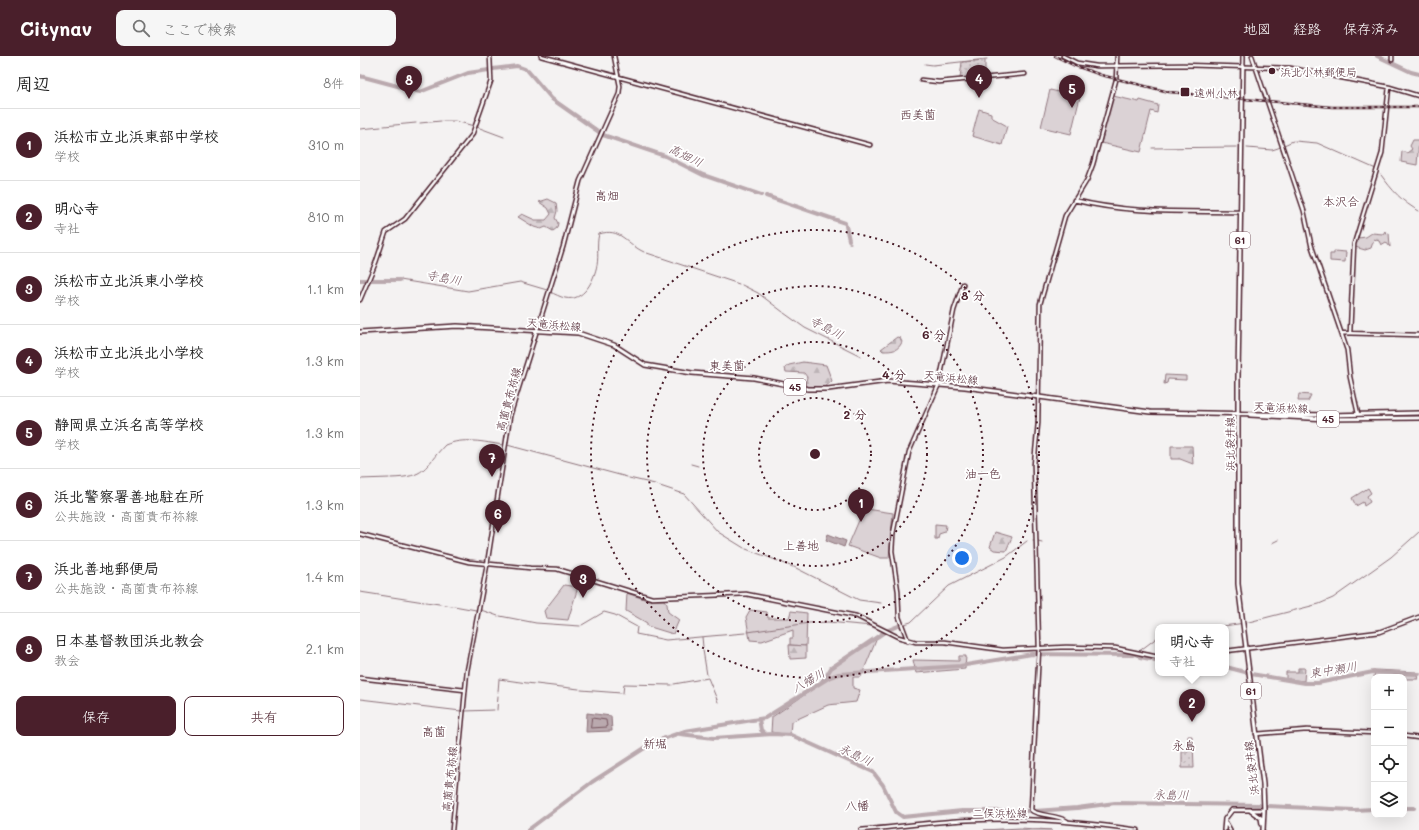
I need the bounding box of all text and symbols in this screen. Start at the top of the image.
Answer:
search box [116,10,396,46]
text: Citynav [20,16,92,41]
icon: search [130,17,152,39]
text: ここで検索 [162,19,237,39]
text: 地図 [1243,19,1271,38]
text: 経路 [1293,19,1321,38]
text: 保存済み [1343,19,1399,38]
place label: 浜北小林郵便局 [1280,64,1357,79]
pin: 4 [966,65,992,98]
pin: 8 [396,66,422,99]
marker: 浜北小林郵便局 [1267,66,1277,76]
text: 周辺 [16,72,50,94]
text: 8件 [323,74,344,91]
pin: 5 [1059,75,1085,108]
place label: 遠州小林 [1194,85,1238,100]
marker: 遠州小林 [1179,86,1191,98]
district label: 西美薗 [900,106,936,122]
text: 浜松市立北浜東部中学校 [54,126,219,146]
text: 1 [26,136,32,153]
text: 310 m [308,136,344,153]
water label: 高畑川 [666,140,706,170]
text: 学校 [54,147,80,164]
district label: 高畑 [595,187,619,203]
district label: 本沢合 [1323,193,1359,209]
text: 明心寺 [54,198,99,218]
text: 2 [25,208,33,225]
text: 810 m [308,208,344,225]
text: 寺社 [54,219,80,236]
road number: 61 [1230,232,1250,248]
water label: 寺島川 [425,266,463,288]
text: 浜松市立北浜東小学校 [54,270,204,290]
text: 3 [25,280,33,297]
text: 1.1 km [307,280,344,297]
text: 8 分 [961,287,985,303]
text: 学校 [54,291,80,308]
water label: 寺島川 [807,312,847,342]
street label: 天竜浜松線 [526,314,582,334]
text: 6 分 [922,326,946,342]
text: 浜松市立北浜北小学校 [54,342,204,362]
text: 4 [25,352,33,369]
text: 1.3 km [305,352,344,369]
district label: 東美薗 [709,357,745,373]
text: 学校 [54,363,80,380]
street label: 高薗貴布祢線 [492,365,524,433]
text: 4 分 [882,366,906,382]
street label: 天竜浜松線 [923,367,979,387]
road number: 45 [784,379,806,395]
street label: 天竜浜松線 [1253,398,1309,416]
text: 2 分 [843,406,867,422]
road number: 45 [1317,411,1339,427]
text: 静岡県立浜名高等学校 [54,414,204,434]
street label: 浜北袋井線 [1222,417,1237,472]
text: 5 [25,424,33,441]
text: 1.3 km [305,424,344,441]
text: 学校 [54,435,80,452]
pin: 7 [479,444,505,477]
centre of rings [808,447,822,461]
district label: 油一色 [965,465,1001,481]
text: 浜北警察署善地駐在所 [54,486,204,506]
pin: 1 [848,489,874,522]
text: 6 [25,496,33,513]
text: 1.3 km [305,496,344,513]
pin: 6 [485,500,511,533]
text: 公共施設 · 高薗貴布祢線 [54,507,198,524]
district label: 上善地 [783,537,819,553]
your location [952,548,972,568]
text: 浜北善地郵便局 [54,558,159,578]
pin: 3 [570,565,596,598]
text: 7 [25,568,33,585]
text: 1.4 km [305,568,344,585]
text: 公共施設 · 高薗貴布祢線 [54,579,198,596]
popup [1155,624,1229,676]
text: 日本基督教団浜北教会 [54,630,204,650]
text: 明心寺 [1169,631,1215,651]
text: 8 [25,640,33,657]
text: 2.1 km [306,640,344,657]
text: 教会 [54,651,80,668]
text: 寺社 [1169,652,1196,669]
water label: 東中瀬川 [1308,657,1358,681]
water label: 八幡川 [788,664,828,696]
map controls [1371,674,1407,818]
button: + [1371,674,1407,710]
road number: 61 [1241,683,1261,699]
pin: 2 [1179,689,1205,722]
button: 保存 [16,696,176,736]
button: 共有 [184,696,344,736]
button: − [1371,710,1407,746]
district label: 高薗 [422,723,446,739]
district label: 新堀 [643,735,667,751]
district label: 永島 [1172,737,1196,753]
water label: 永島川 [836,739,876,769]
street label: 浜北袋井線 [1240,740,1262,796]
street label: 高薗貴布祢線 [438,745,460,813]
button: locate [1371,746,1407,782]
button: layers [1371,782,1407,818]
water label: 永島川 [1153,786,1189,802]
district label: 八幡 [845,797,869,813]
street label: 二俣浜松線 [973,805,1028,820]

